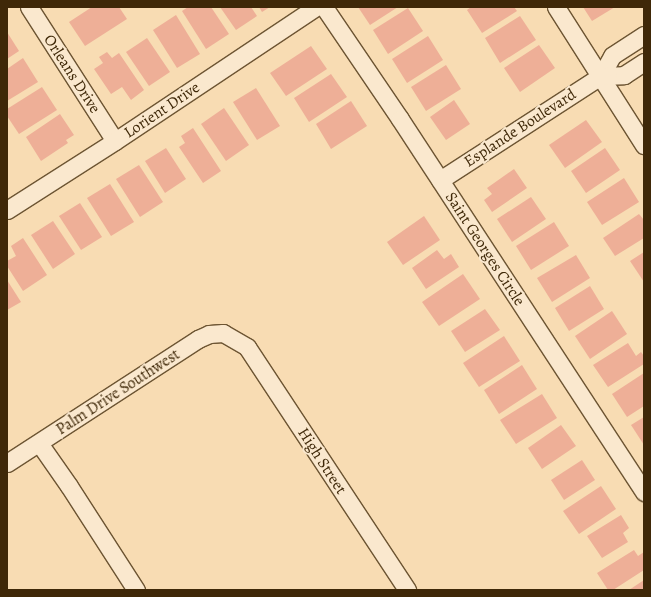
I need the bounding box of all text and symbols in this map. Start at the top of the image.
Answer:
street label: Orleans Drive [39,31,105,117]
street label: Lorient Drive [121,78,203,142]
street label: Esplande Boulevard [461,85,579,171]
street label: Saint Georges Circle [441,189,529,309]
street label: Palm Drive Southwest [53,345,183,439]
street label: High Street [293,424,351,498]

